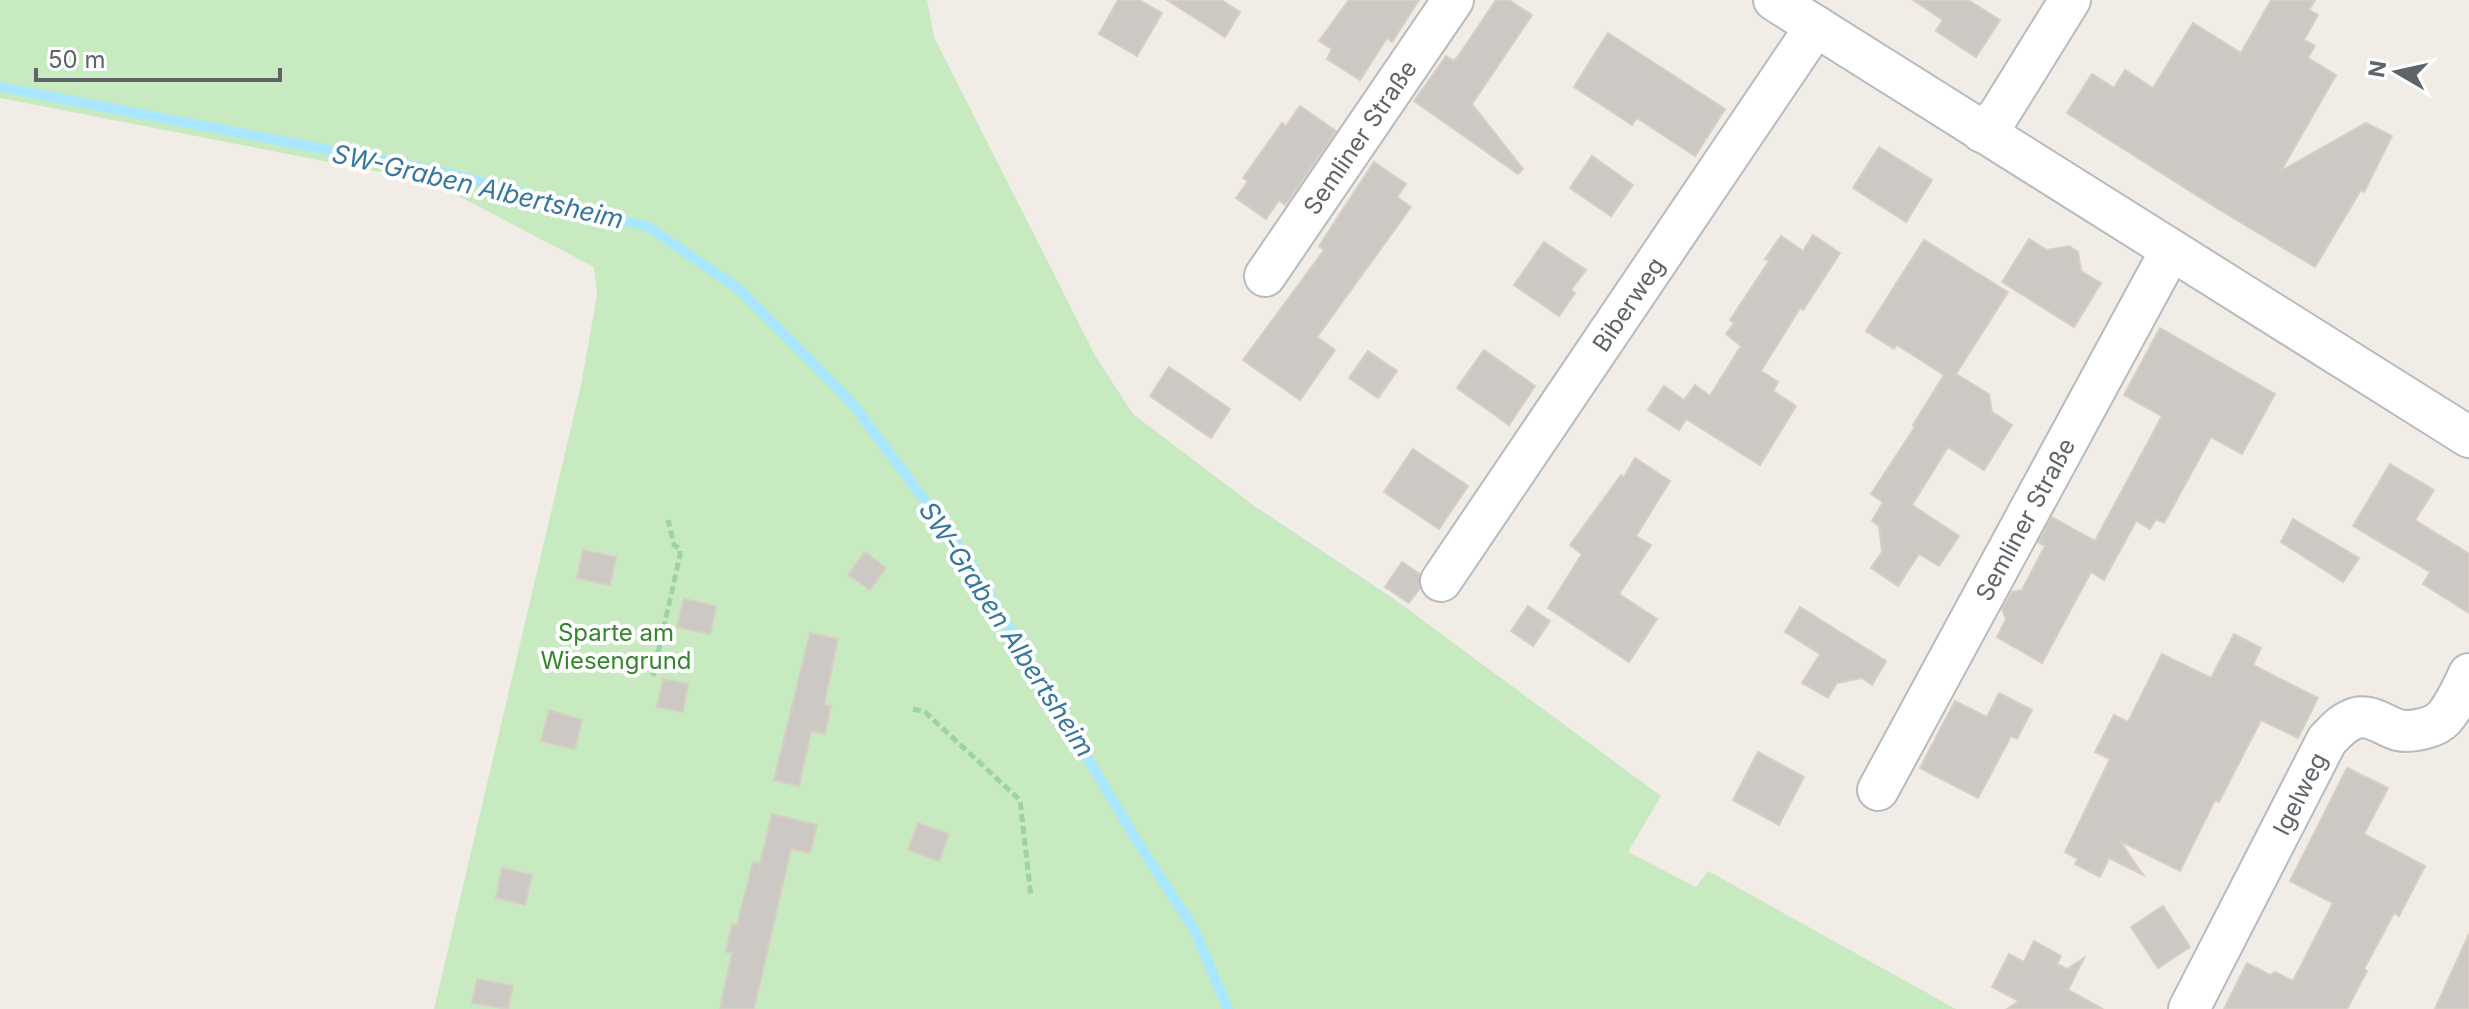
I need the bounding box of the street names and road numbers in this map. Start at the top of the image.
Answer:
street label: Semliner Straße [1297,54,1422,220]
street label: Biberweg [1586,252,1670,357]
street label: Semliner Straße [1969,433,2081,606]
street label: Igelweg [2266,748,2333,840]

